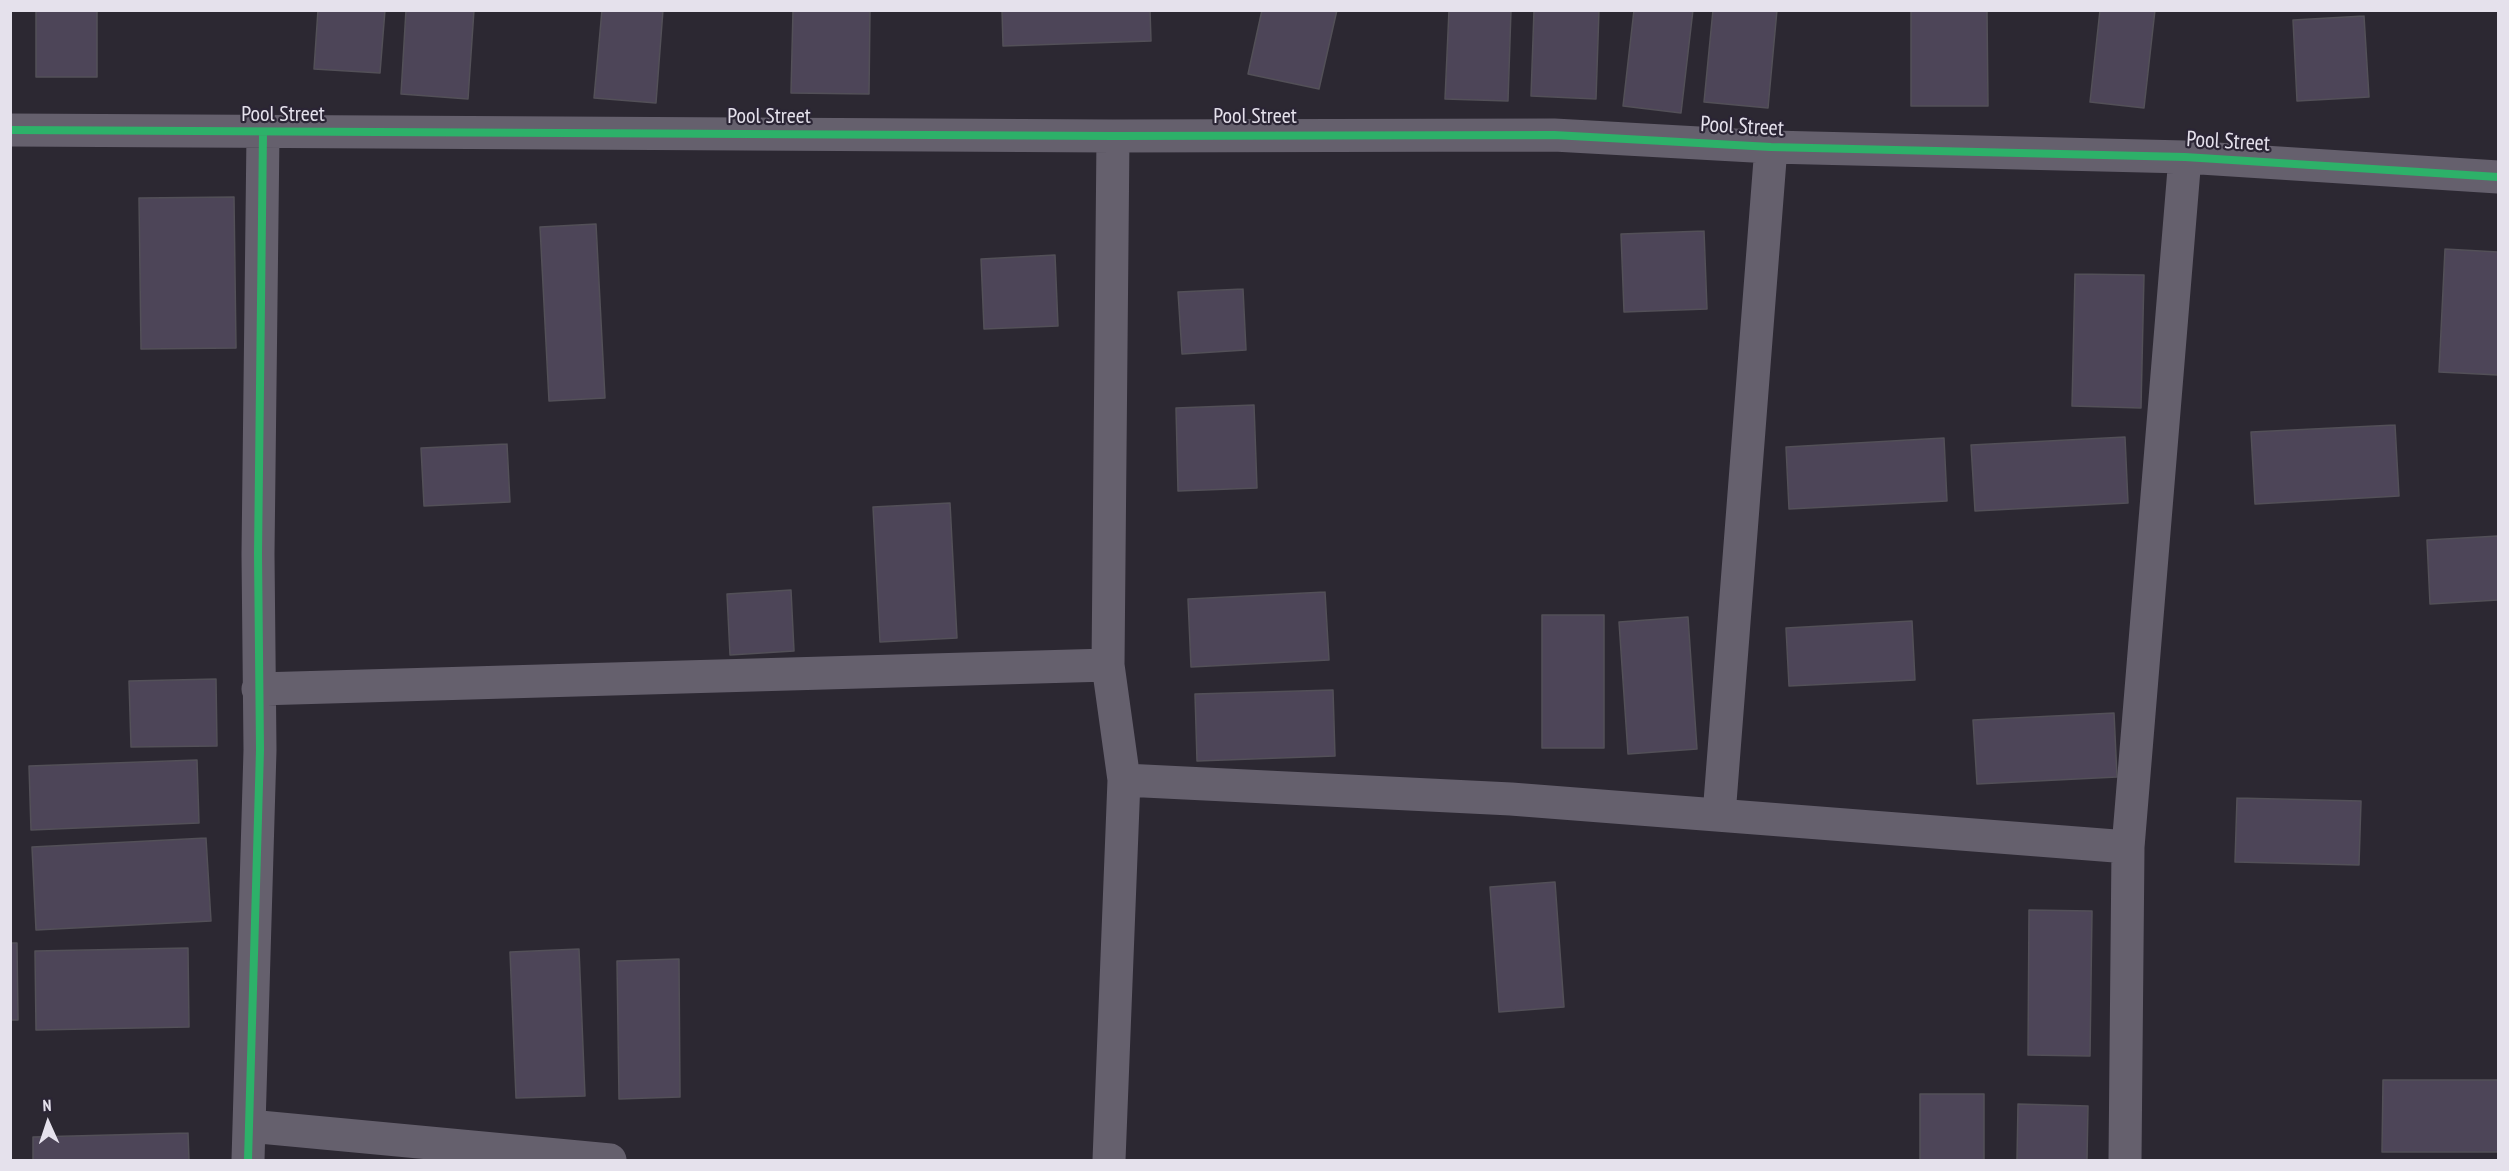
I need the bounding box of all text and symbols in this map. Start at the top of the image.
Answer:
street label: Pool Street [241,102,325,128]
street label: Pool Street [727,104,811,130]
street label: Pool Street [1213,104,1297,130]
street label: Pool Street [1700,112,1784,142]
street label: Pool Street [2186,127,2270,157]
north arrow [18,1093,78,1153]
text: N [42,1095,52,1115]

